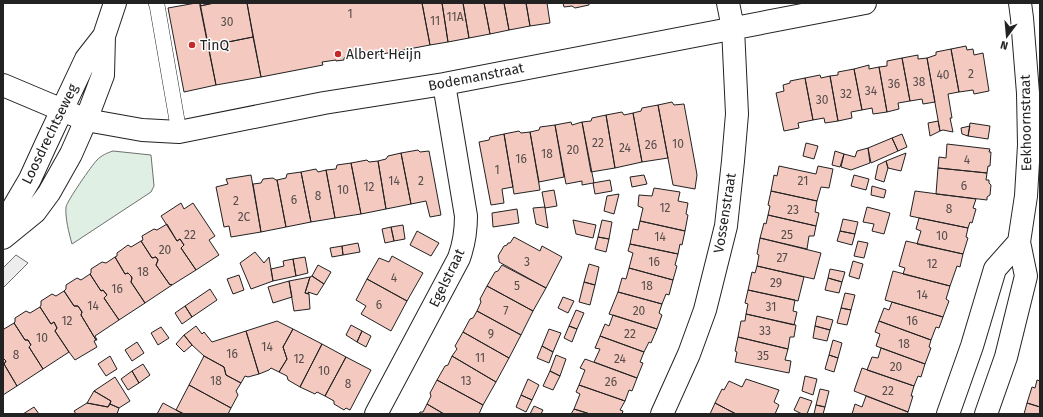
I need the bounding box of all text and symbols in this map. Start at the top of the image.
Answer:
house number: 1 [347,7,353,21]
house number: 11A [446,10,464,24]
house number: 11 [430,14,440,28]
house number: 30 [221,15,234,29]
north arrow [987,16,1027,56]
place label: TinQ [200,37,229,54]
text: N [999,38,1010,52]
marker: TinQ [187,40,197,50]
place label: Albert Heijn [346,46,421,63]
marker: Albert Heijn [333,49,343,59]
street label: Bodemanstraat [427,59,526,95]
house number: 2 [968,67,974,81]
house number: 40 [936,68,950,82]
street label: Eekhoornstraat [1017,73,1035,172]
house number: 38 [913,75,926,89]
house number: 36 [888,77,900,91]
street label: Loosdrechtseweg [18,80,82,187]
house number: 34 [865,84,878,98]
house number: 32 [840,87,852,101]
house number: 30 [816,93,829,107]
house number: 22 [592,136,604,150]
house number: 10 [672,137,684,151]
house number: 26 [645,138,657,152]
house number: 24 [619,141,632,155]
house number: 20 [567,143,580,157]
house number: 18 [541,147,553,161]
house number: 16 [515,152,527,166]
house number: 4 [964,153,971,167]
house number: 1 [494,163,500,177]
street label: Vossenstraat [710,171,740,254]
house number: 14 [388,174,400,188]
house number: 2 [418,174,424,188]
house number: 21 [798,174,808,188]
house number: 6 [961,179,967,193]
house number: 12 [363,180,375,194]
house number: 10 [337,183,349,197]
house number: 8 [315,189,322,203]
house number: 6 [291,193,297,207]
house number: 2 [233,194,239,208]
house number: 12 [659,201,671,215]
house number: 8 [946,202,953,216]
house number: 23 [787,203,799,217]
house number: 2C [238,210,251,224]
house number: 22 [184,228,196,242]
house number: 25 [781,228,793,242]
house number: 10 [936,229,948,243]
house number: 14 [654,230,666,244]
house number: 20 [159,243,172,257]
street label: Egelstraat [426,245,469,310]
house number: 27 [776,251,788,265]
house number: 3 [524,255,530,269]
house number: 16 [648,255,660,269]
house number: 12 [926,257,938,271]
house number: 18 [137,265,149,279]
house number: 4 [391,271,398,285]
house number: 29 [770,276,782,290]
house number: 5 [514,279,520,293]
house number: 18 [641,279,653,293]
house number: 16 [111,282,123,296]
house number: 14 [916,288,928,302]
house number: 6 [376,298,382,312]
house number: 14 [87,299,99,313]
house number: 31 [766,300,776,314]
house number: 7 [503,304,509,318]
house number: 20 [633,304,646,318]
house number: 12 [61,314,73,328]
house number: 16 [906,314,918,328]
house number: 33 [759,324,771,338]
house number: 9 [488,327,494,341]
house number: 22 [624,327,636,341]
house number: 10 [36,331,48,345]
house number: 18 [898,337,910,351]
house number: 14 [261,340,273,354]
house number: 16 [226,347,238,361]
house number: 8 [13,348,20,362]
house number: 35 [757,349,769,363]
house number: 11 [475,351,485,365]
house number: 12 [293,352,305,366]
house number: 24 [614,352,627,366]
house number: 20 [890,360,903,374]
house number: 10 [318,364,330,378]
house number: 18 [210,374,222,388]
house number: 13 [460,374,472,388]
house number: 26 [605,375,617,389]
house number: 8 [345,377,352,391]
house number: 22 [882,384,894,398]

